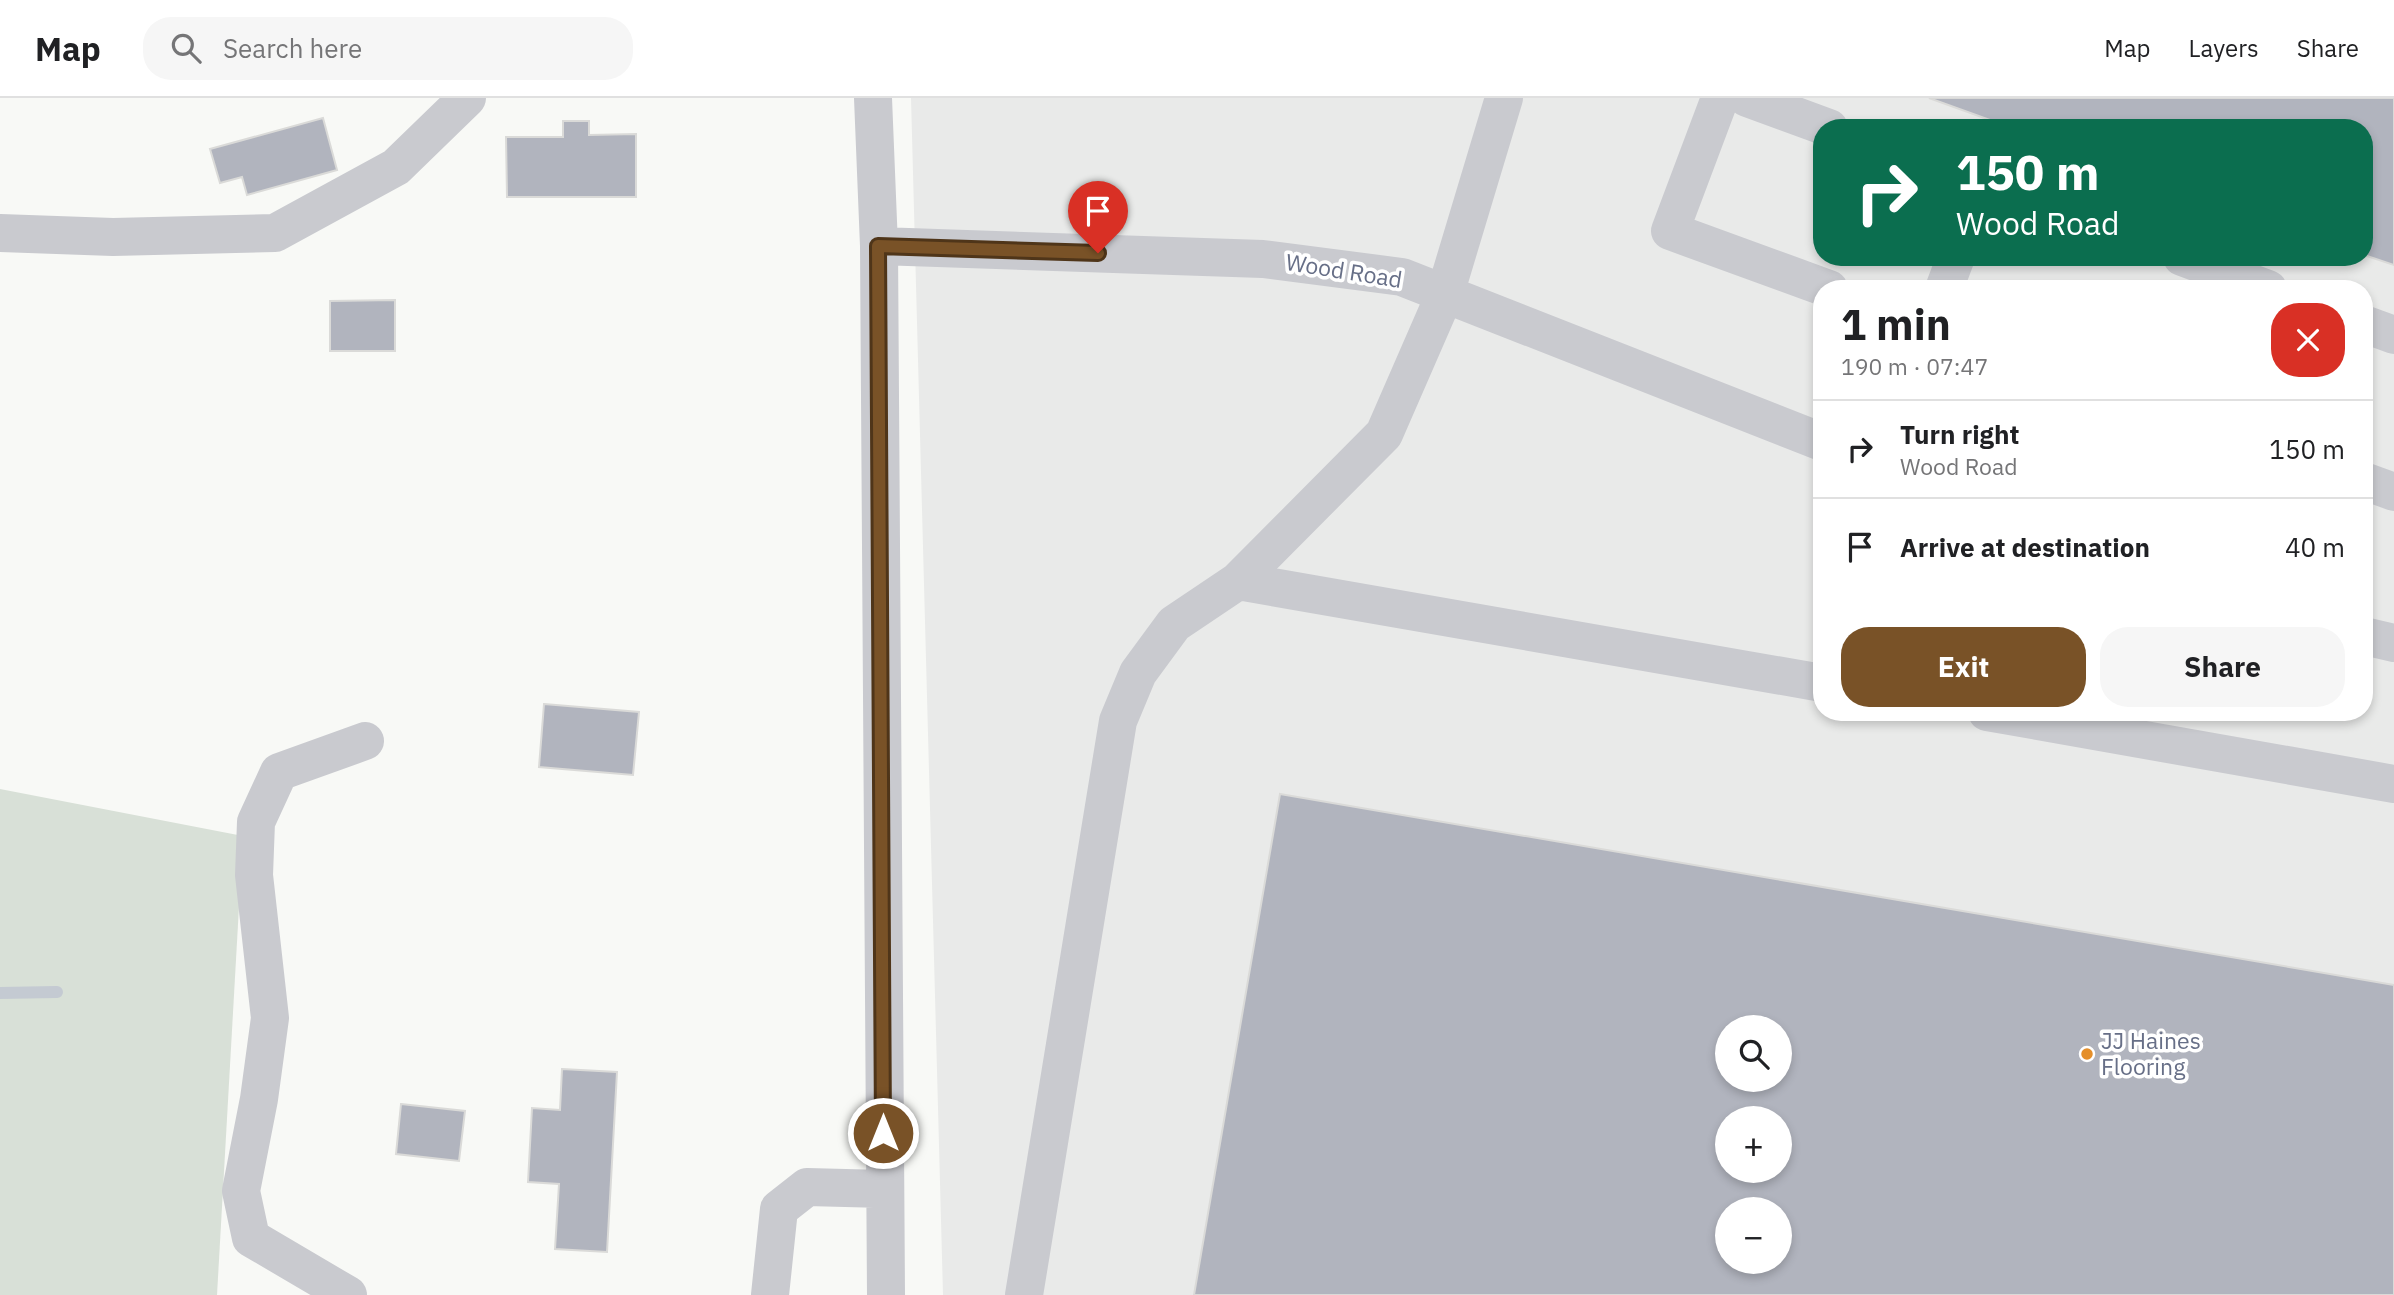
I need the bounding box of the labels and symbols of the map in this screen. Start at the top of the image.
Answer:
pin [1068,181,1128,253]
street label: Wood Road [1284,246,1405,294]
place label: JJ Haines Flooring [2101,1025,2201,1081]
marker: JJ Haines Flooring [2079,1046,2095,1062]
position arrow [846,1096,920,1170]

